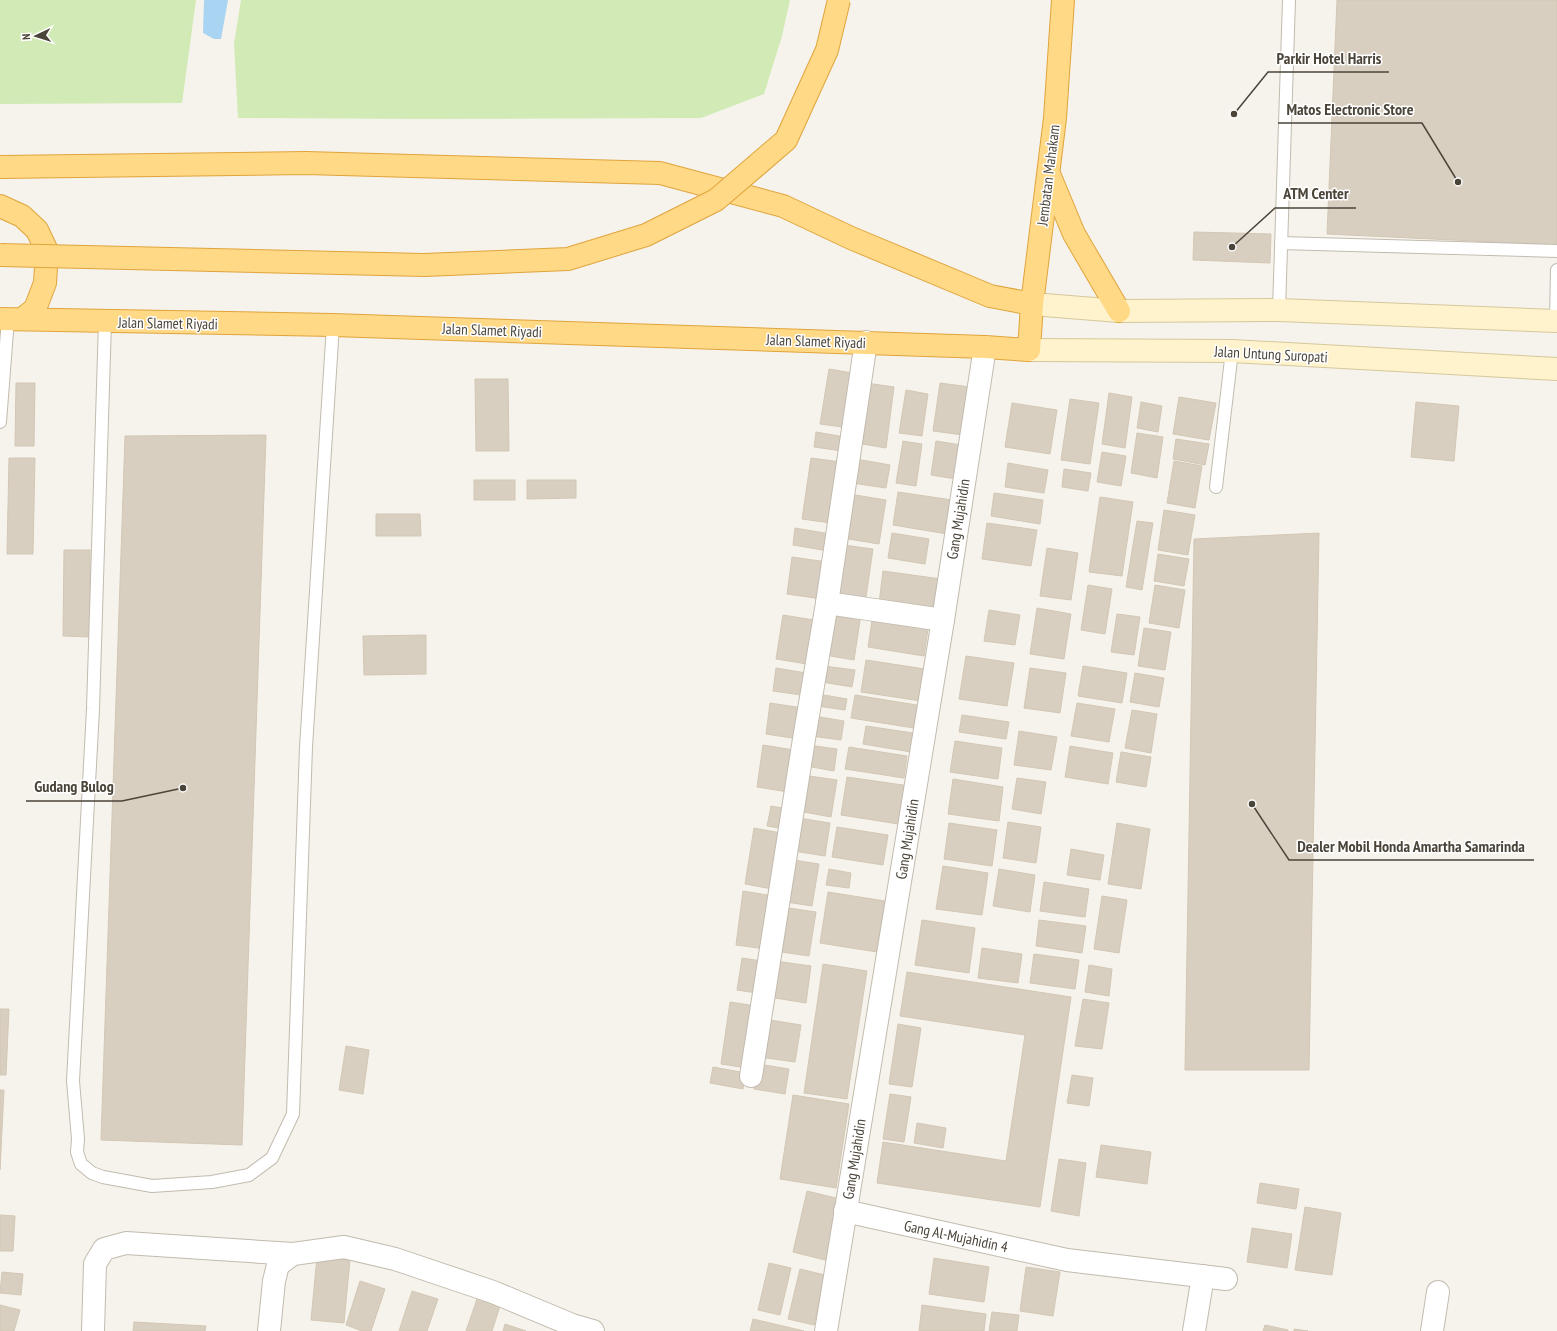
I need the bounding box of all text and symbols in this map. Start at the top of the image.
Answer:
north arrow [16,16,56,56]
text: N [19,33,33,40]
callout: Parkir Hotel Harris [1268,44,1389,72]
text: Parkir Hotel Harris [1277,48,1382,68]
callout: Matos Electronic Store [1278,95,1422,123]
text: Matos Electronic Store [1286,99,1414,119]
street label: Jembatan Mahakam [1032,123,1064,228]
callout: ATM Center [1275,180,1356,208]
text: ATM Center [1282,183,1349,203]
street label: Jalan Slamet Riyadi [117,313,218,333]
street label: Jalan Slamet Riyadi [441,319,542,341]
street label: Jalan Slamet Riyadi [765,330,866,352]
street label: Jalan Untung Suropati [1213,341,1328,366]
street label: Gang Mujahidin [942,477,974,561]
callout: Gudang Bulog [26,773,122,801]
text: Gudang Bulog [34,776,114,796]
street label: Gang Mujahidin [891,797,923,881]
callout: Dealer Mobil Honda Amartha Samarinda [1289,832,1534,860]
text: Dealer Mobil Honda Amartha Samarinda [1297,836,1525,856]
street label: Gang Mujahidin [838,1117,870,1201]
street label: Gang Al-Mujahidin 4 [902,1216,1010,1256]

